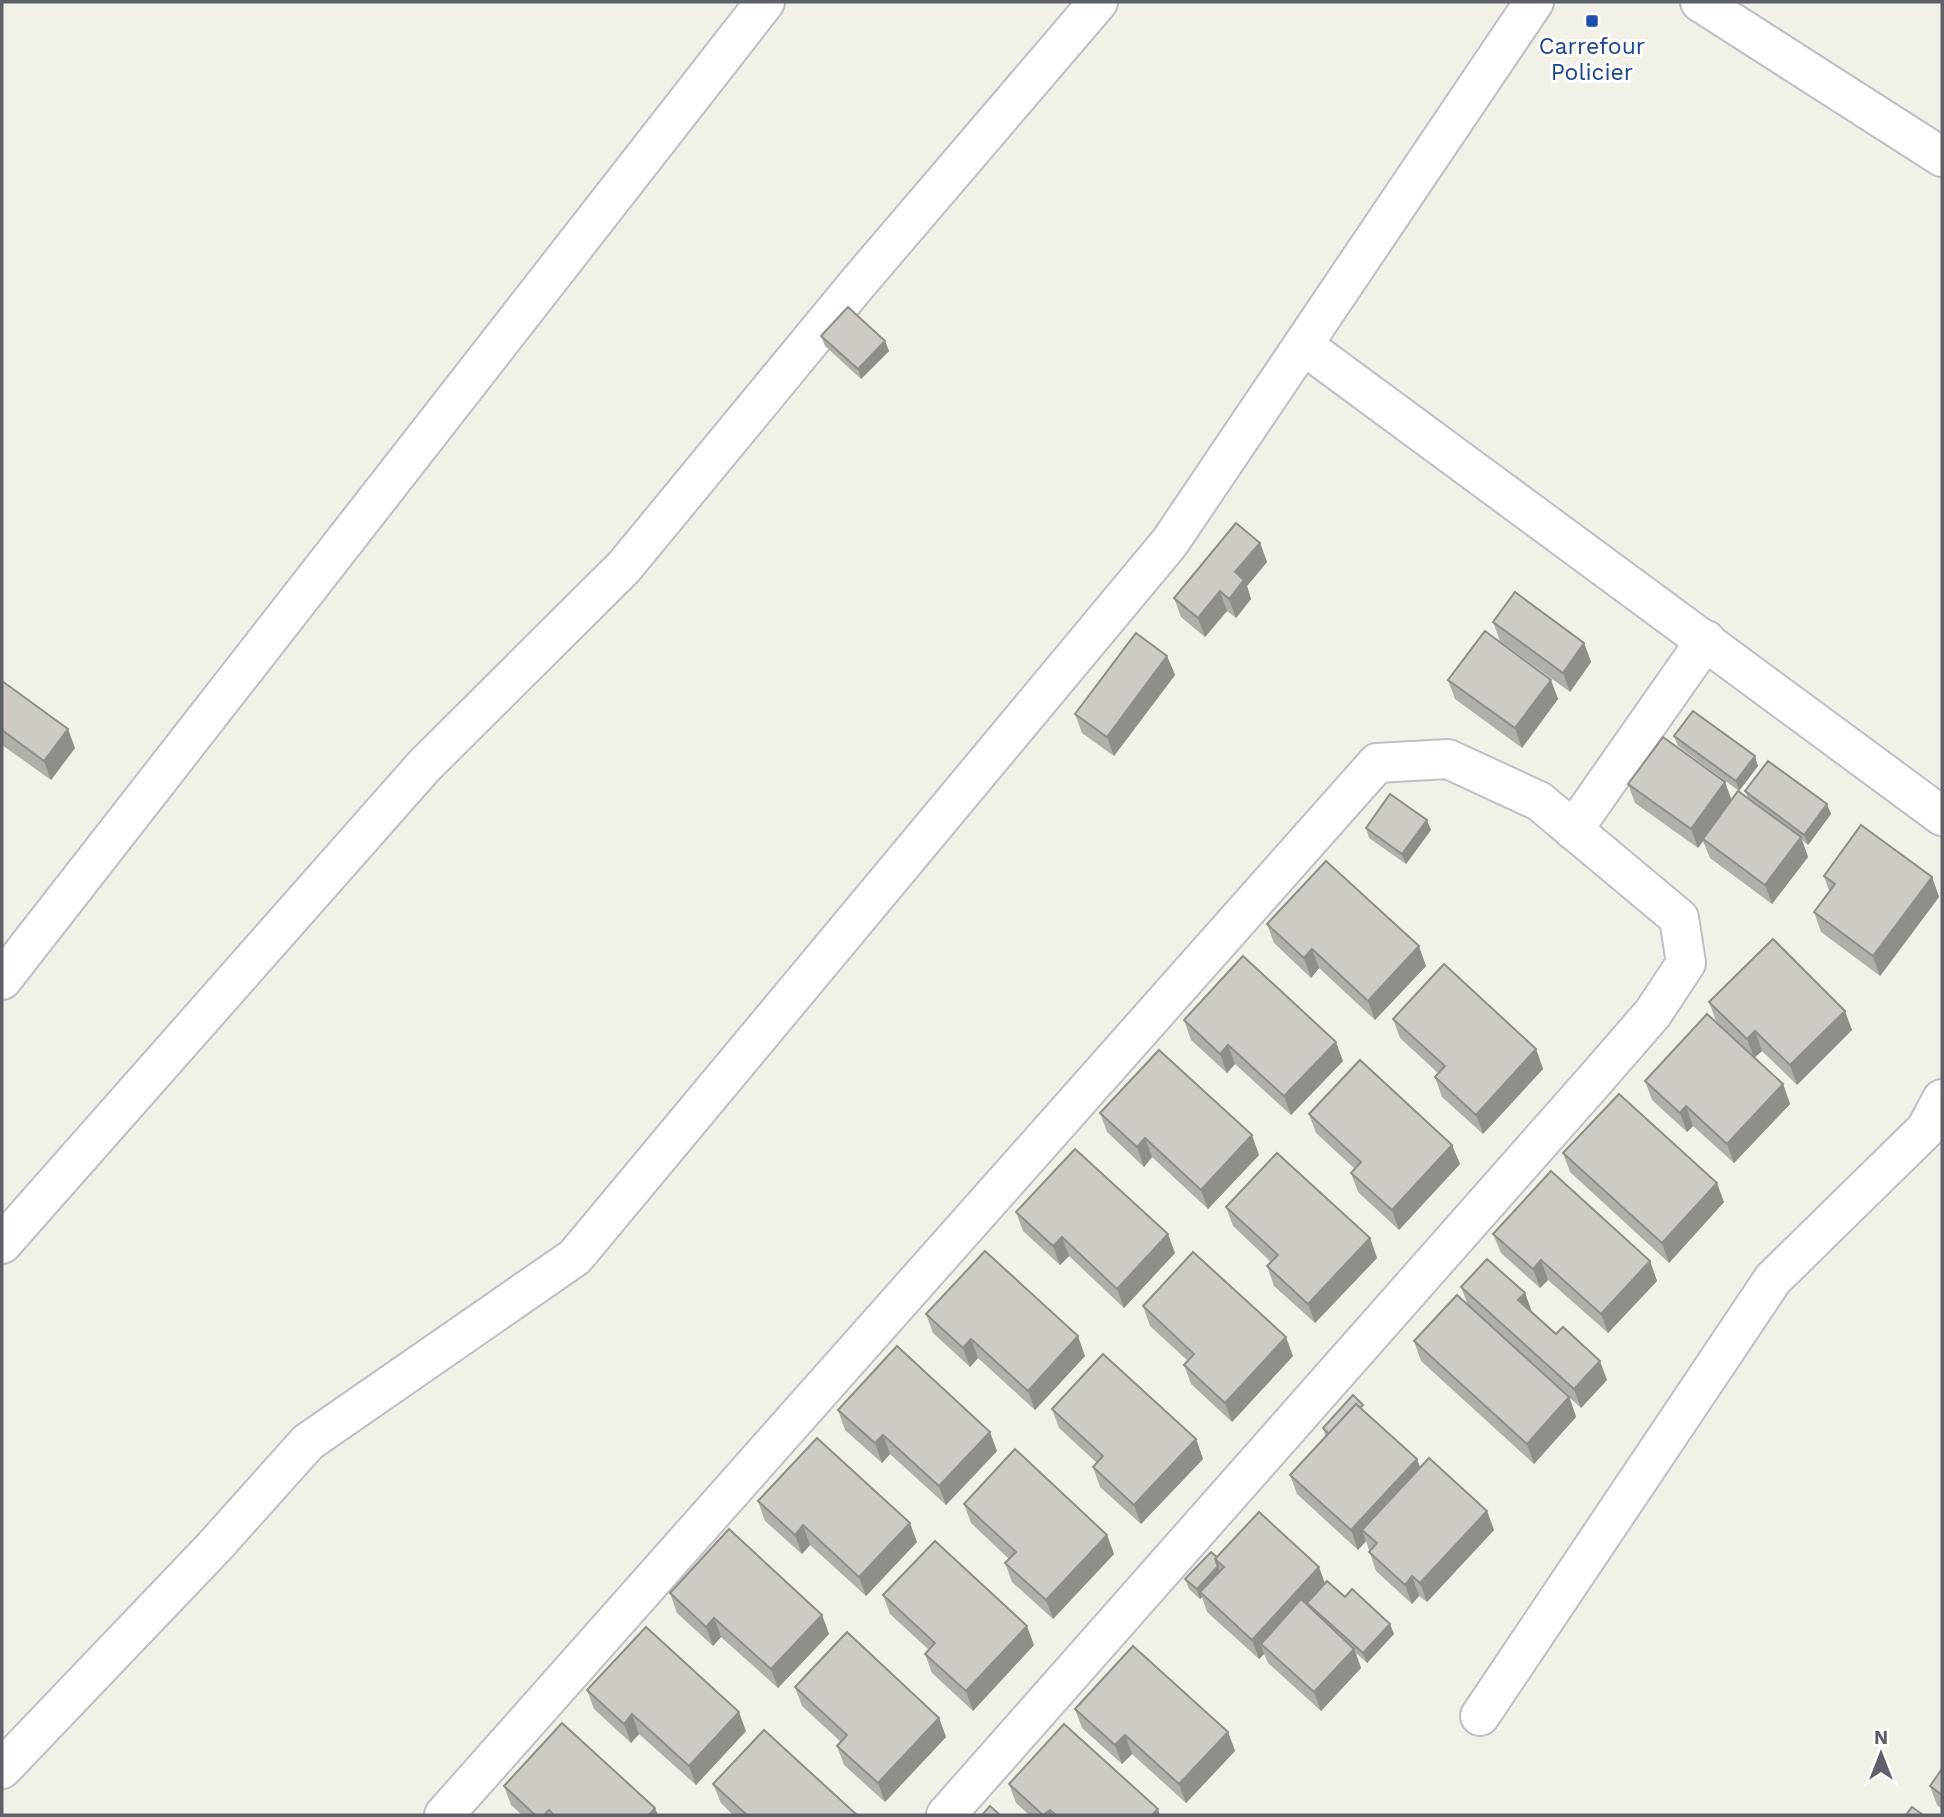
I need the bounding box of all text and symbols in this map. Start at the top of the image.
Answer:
marker: Carrefour Policier [1584,13,1600,29]
place label: Carrefour Policier [1539,33,1645,86]
north arrow [1846,1719,1916,1789]
text: N [1874,1726,1888,1749]

